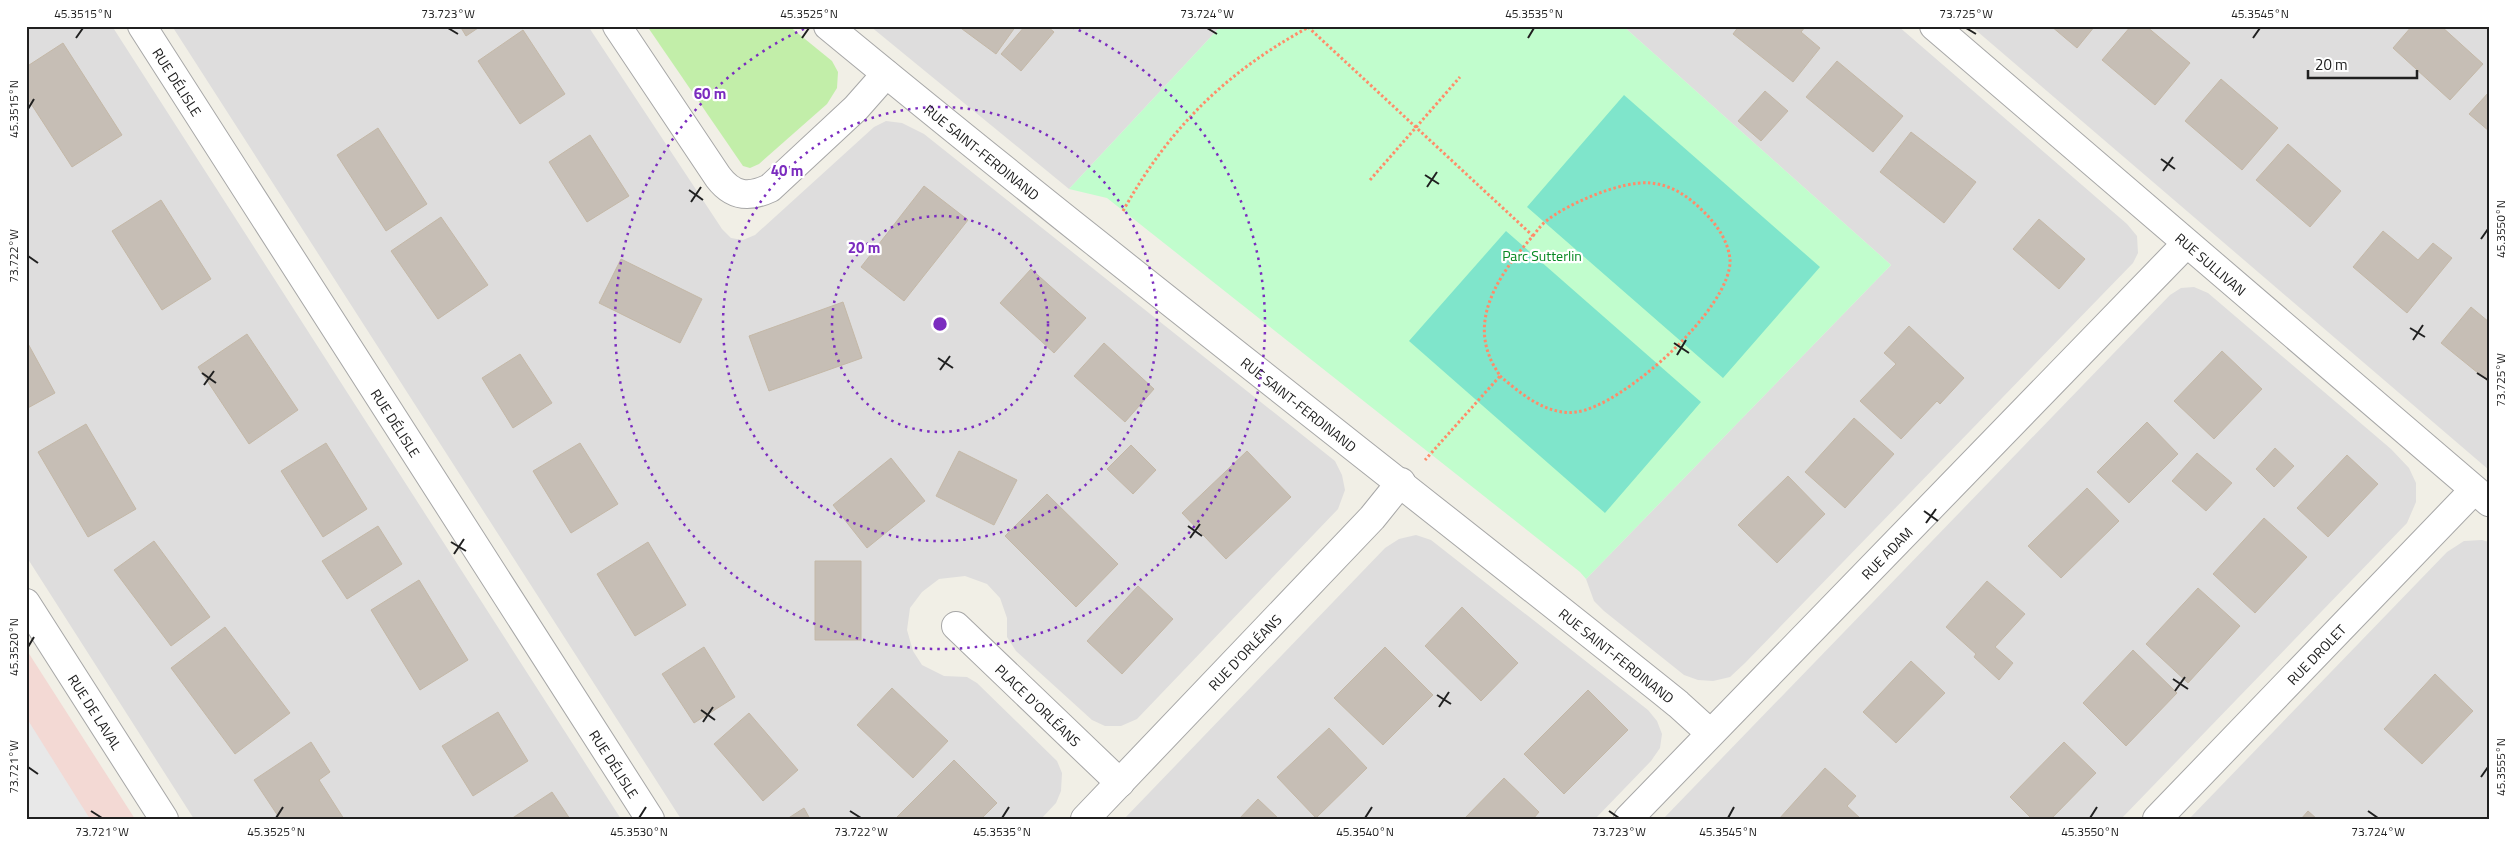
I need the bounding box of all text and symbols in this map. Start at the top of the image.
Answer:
text: 45.3515°N [54,4,112,23]
text: 73.723°W [421,4,475,23]
text: 45.3525°N [780,4,838,23]
text: 73.724°W [1180,4,1234,23]
text: 45.3535°N [1505,4,1563,23]
text: 73.725°W [1939,4,1993,23]
text: 45.3545°N [2231,4,2289,23]
street label: RUE DÉLISLE [148,43,207,120]
scale bar [2308,48,2416,80]
text: 20 m [2315,53,2348,76]
text: 45.3515°N [4,80,23,138]
text: 60 m [694,82,726,105]
street label: RUE SAINT-FERDINAND [920,99,1044,205]
text: 40 m [771,159,803,182]
text: 45.3550°N [2491,200,2510,258]
street label: RUE SULLIVAN [2171,227,2251,300]
text: 73.722°W [4,229,23,283]
text: 20 m [848,236,880,259]
park label: Parc Sutterlin [1502,245,1582,266]
centre of rings [931,315,949,333]
street label: RUE SAINT-FERDINAND [1237,352,1362,456]
text: 73.725°W [2491,353,2510,407]
street label: RUE DÉLISLE [366,384,426,461]
street label: RUE ADAM [1856,522,1917,584]
street label: RUE SAINT-FERDINAND [1555,603,1679,708]
street label: RUE D'ORLÉANS [1203,609,1286,695]
text: 45.3520°N [4,618,23,676]
street label: RUE DROLET [2282,619,2351,689]
street label: PLACE D'ORLÉANS [991,659,1086,751]
street label: RUE DE LAVAL [63,670,128,754]
street label: RUE DÉLISLE [585,725,644,802]
text: 45.3555°N [2491,738,2510,796]
text: 73.721°W [4,740,23,794]
text: 73.721°W [75,822,129,841]
text: 45.3525°N [247,822,305,841]
text: 45.3530°N [610,822,668,841]
text: 73.722°W [834,822,888,841]
text: 45.3535°N [973,822,1031,841]
text: 45.3540°N [1336,822,1394,841]
text: 73.723°W [1592,822,1646,841]
text: 45.3545°N [1699,822,1757,841]
text: 45.3550°N [2061,822,2119,841]
text: 73.724°W [2351,822,2405,841]

